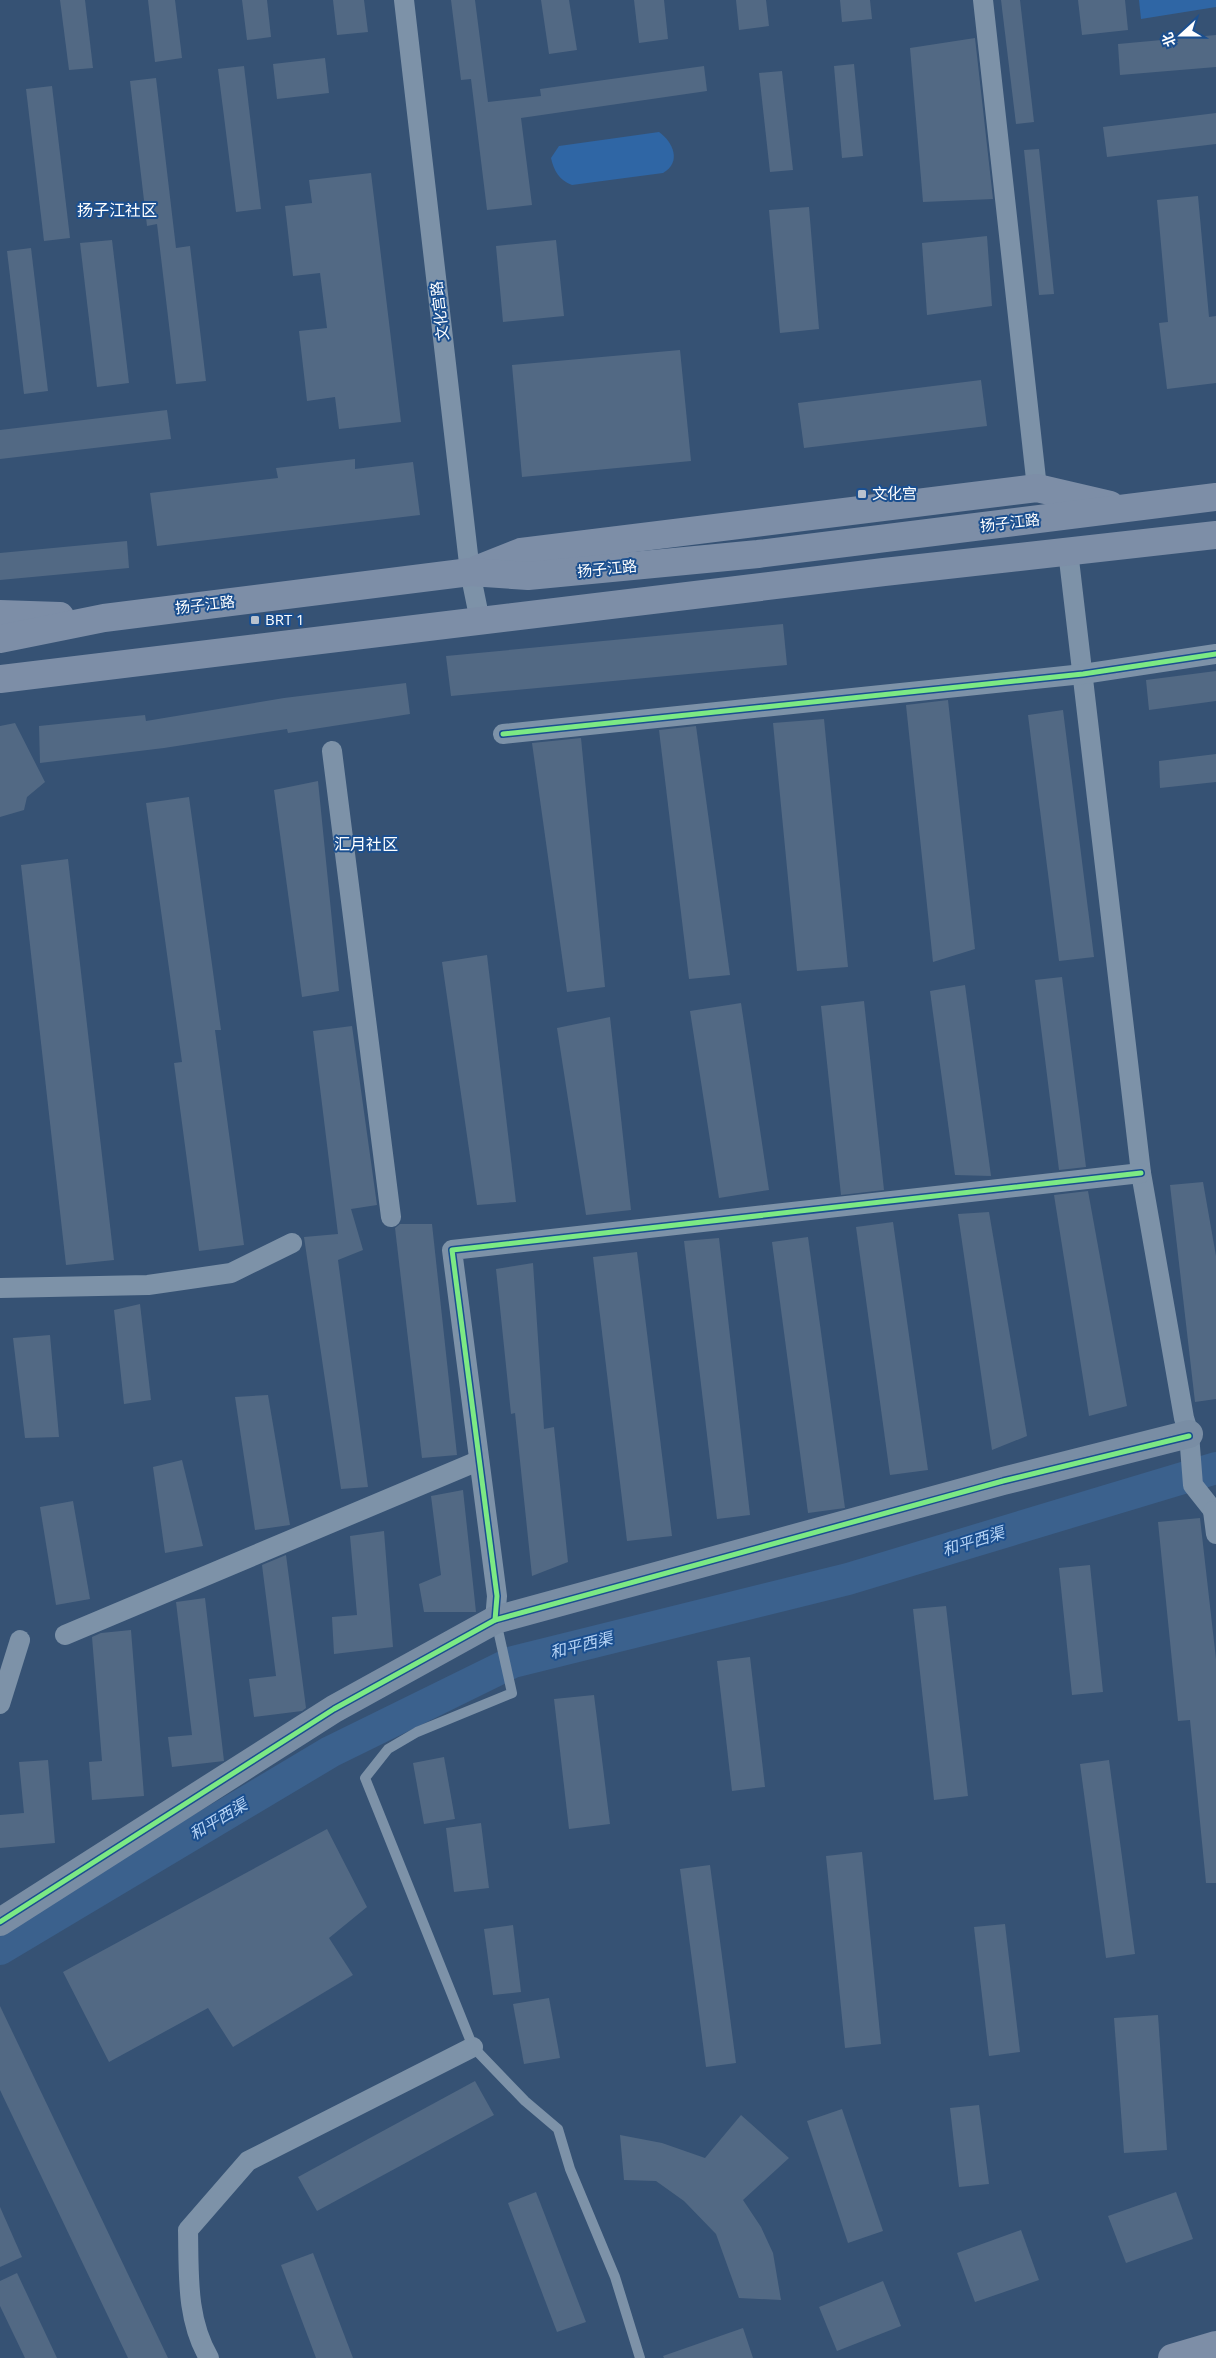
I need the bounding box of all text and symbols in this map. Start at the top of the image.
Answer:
north arrow [1156,10,1206,60]
text: 北 [1157,30,1180,50]
district label: 扬子江社区 [77,199,157,221]
street label: 文化宫路 [425,280,453,342]
place label: 文化宫 [872,483,917,503]
marker: 文化宫 [856,488,868,500]
street label: 扬子江路 [979,508,1041,536]
street label: 扬子江路 [576,555,638,581]
street label: 扬子江路 [174,590,236,618]
place label: BRT 1 [265,609,305,629]
marker: BRT 1 [249,614,261,626]
district label: 汇月社区 [334,833,398,855]
water label: 和平西渠 [939,1521,1009,1561]
water label: 和平西渠 [547,1626,617,1663]
water label: 和平西渠 [185,1792,253,1845]

